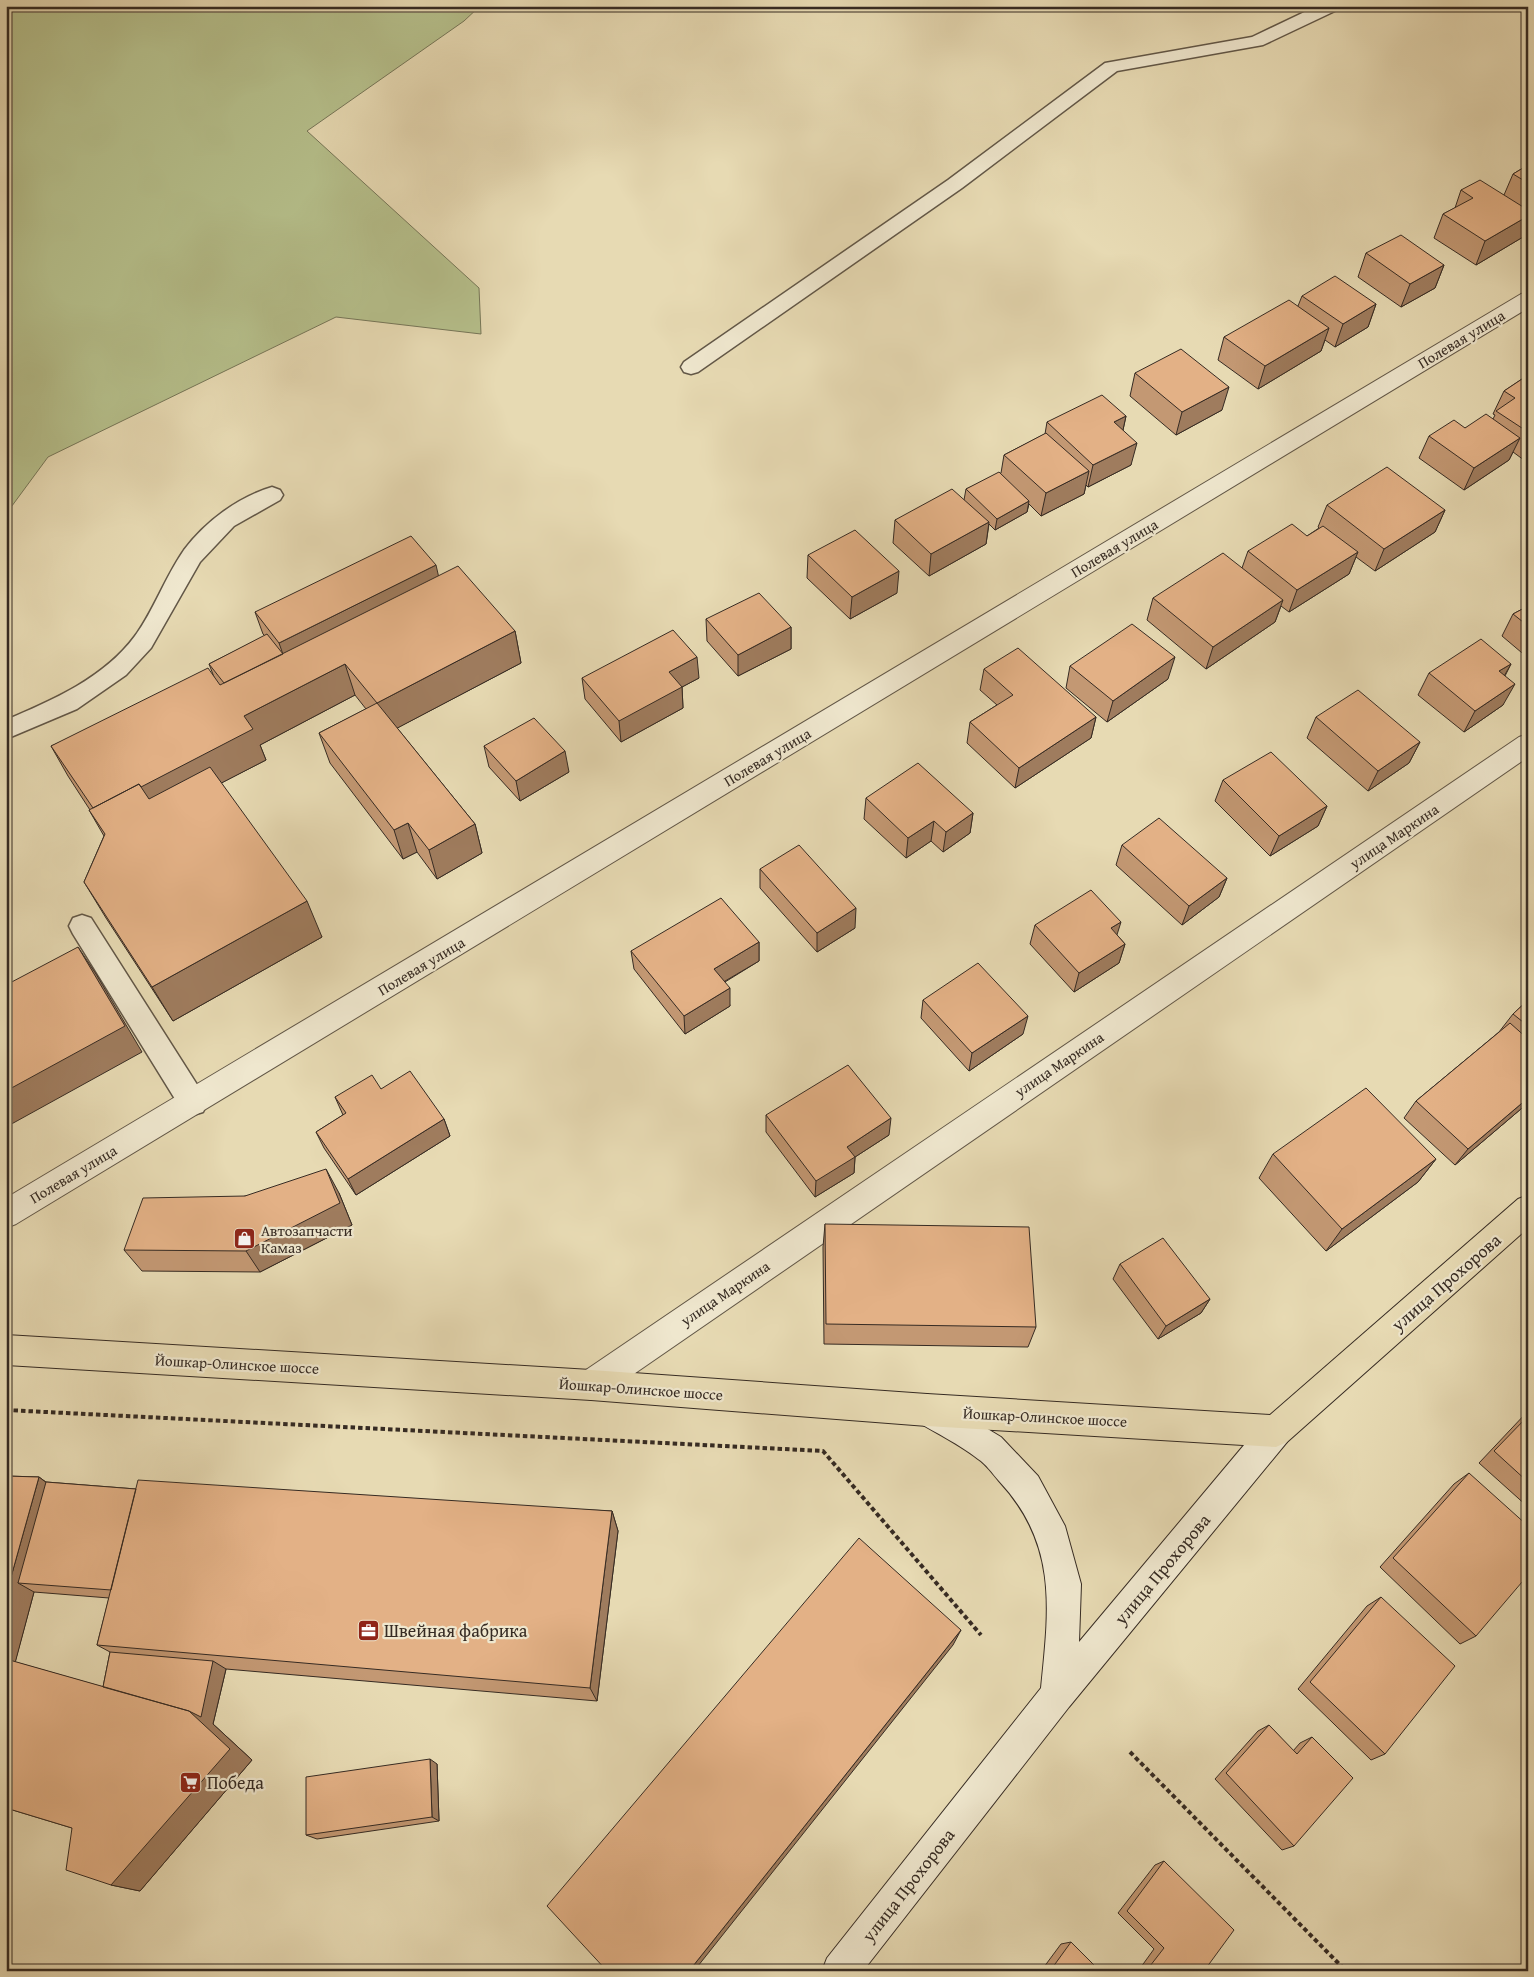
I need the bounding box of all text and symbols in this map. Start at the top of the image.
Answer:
street label: Полевая улица [1413,304,1509,373]
street label: Полевая улица [1066,513,1162,582]
street label: Полевая улица [719,722,815,791]
street label: улица Маркина [1344,798,1443,874]
street label: Полевая улица [373,931,469,1000]
street label: улица Маркина [1009,1026,1108,1102]
street label: Полевая улица [25,1139,121,1208]
place label: Автозапчасти Камаз [261,1220,352,1258]
street label: улица Прохорова [1384,1226,1507,1338]
shop icon: Автозапчасти Камаз [233,1227,257,1251]
street label: улица Маркина [675,1255,774,1331]
street label: Йошкар-Олинское шоссе [154,1349,320,1379]
street label: Йошкар-Олинское шоссе [558,1373,724,1405]
street label: Йошкар-Олинское шоссе [962,1402,1128,1432]
street label: улица Прохорова [1107,1507,1217,1631]
place label: Швейная фабрика [384,1617,528,1644]
office icon: Швейная фабрика [356,1618,380,1642]
place label: Победа [207,1769,264,1796]
supermarket icon: Победа [179,1770,203,1794]
street label: улица Прохорова [854,1822,961,1948]

